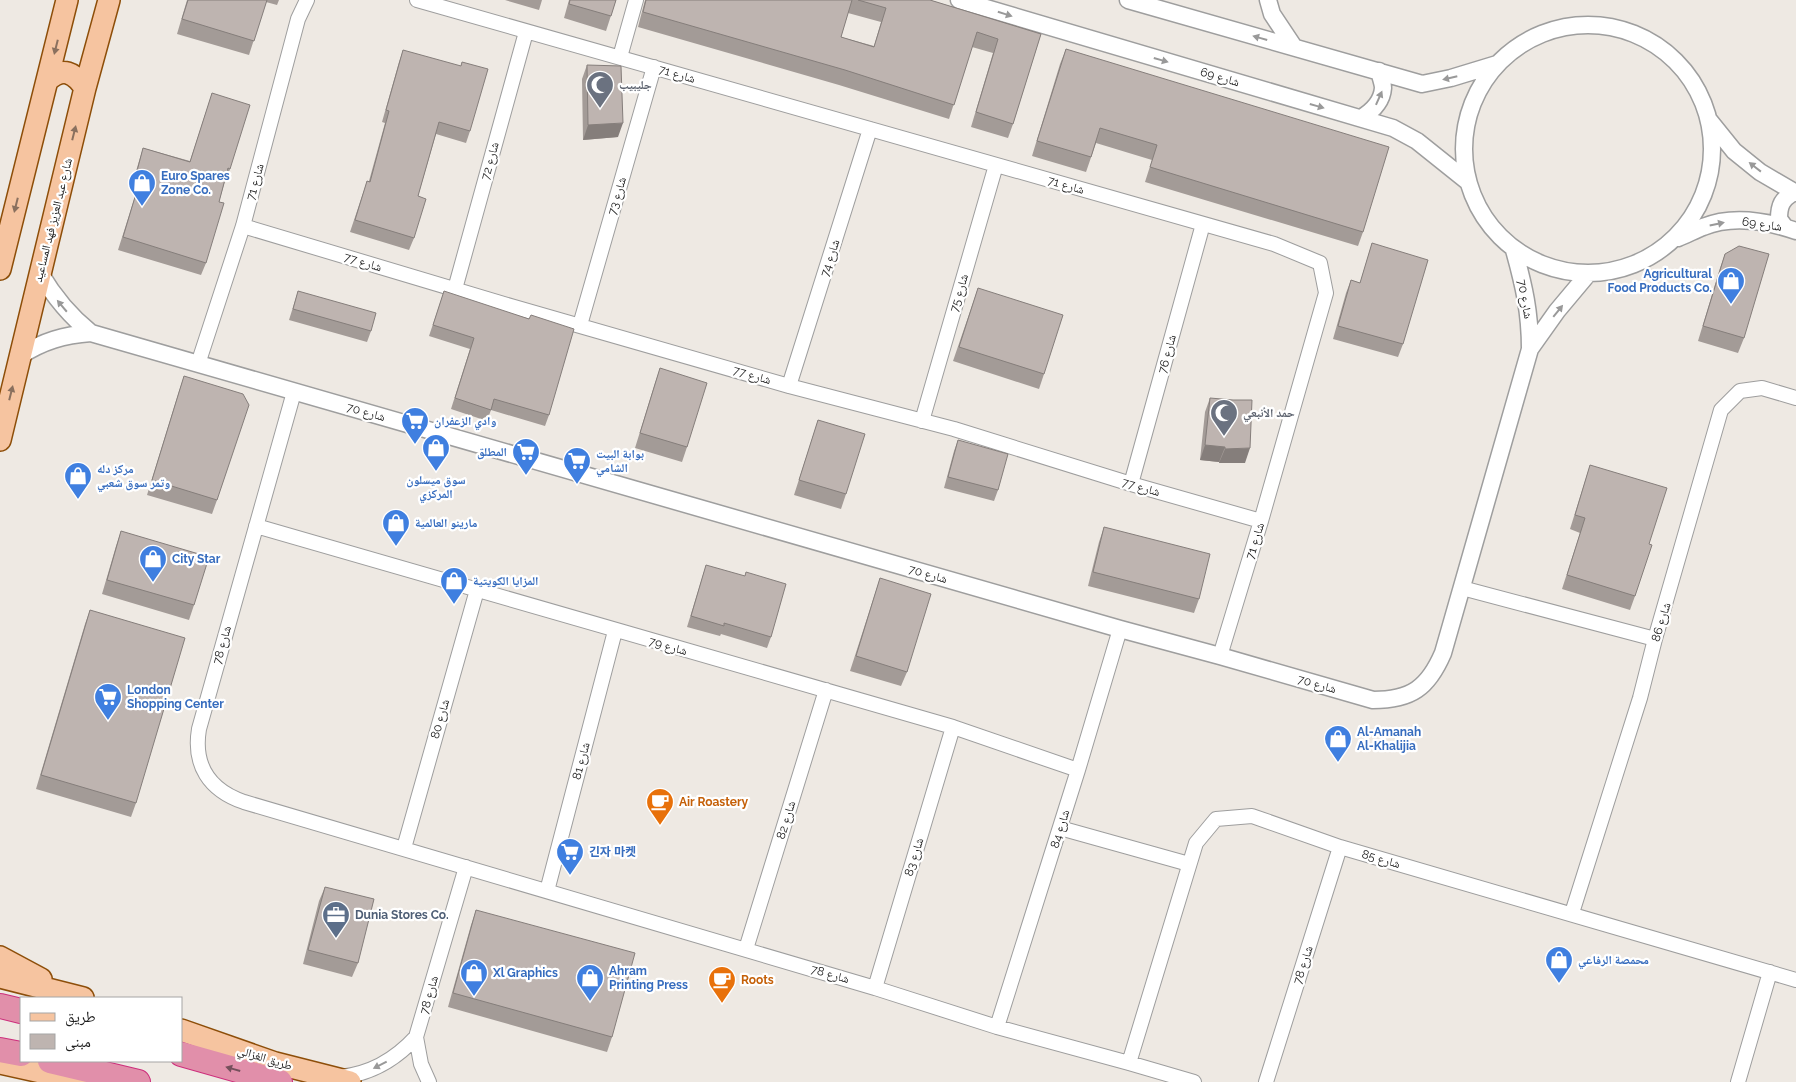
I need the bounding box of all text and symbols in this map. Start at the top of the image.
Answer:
one-way arrow [998,11,1013,19]
one-way arrow [1252,33,1267,41]
one-way arrow [52,40,60,55]
one-way arrow [1154,57,1169,65]
street label: شارع 71 [657,62,697,87]
street label: شارع 69 [1198,65,1241,90]
mosque icon: جليبيب [585,70,615,109]
one-way arrow [1443,74,1458,82]
place label: جليبيب [619,78,652,92]
one-way arrow [1375,91,1383,105]
one-way arrow [1310,102,1325,110]
one-way arrow [70,125,78,140]
street label: شارع 72 [478,140,503,182]
street label: شارع عبد العزيز فهد المساعيد [31,156,76,284]
street label: شارع 71 [243,162,268,202]
one-way arrow [1748,162,1761,173]
shop icon: Euro Spares Zone Co. [127,168,157,207]
place label: Euro Spares Zone Co. [161,169,230,197]
street label: شارع 71 [1046,173,1086,198]
street label: شارع 73 [605,175,630,217]
one-way arrow [12,197,20,212]
street label: شارع 69 [1741,214,1783,235]
one-way arrow [1709,219,1725,227]
street label: شارع 74 [817,238,844,279]
street label: شارع 77 [342,250,384,275]
shop icon: Agricultural Food Products Co. [1716,266,1746,305]
place label: Agricultural Food Products Co. [1608,267,1712,295]
street label: شارع 75 [947,272,972,314]
street label: شارع 70 [1514,278,1535,320]
one-way arrow [57,300,68,313]
one-way arrow [1552,305,1563,318]
street label: شارع 76 [1155,333,1180,375]
street label: شارع 77 [731,363,773,388]
one-way arrow [8,385,16,400]
mosque icon: حمد الأنبعي [1209,398,1239,437]
street label: شارع 70 [345,400,387,425]
supermarket icon: وادي الزعفران [400,406,430,445]
place label: حمد الأنبعي [1243,406,1295,423]
place label: وادي الزعفران [434,414,496,431]
shop icon: سوق ميسلون المركزي [421,433,451,472]
supermarket icon: المطلق [511,437,541,476]
place label: المطلق [477,445,507,460]
supermarket icon: بوابة البيت الشامي [562,446,592,485]
place label: بوابة البيت الشامي [596,447,644,478]
shop icon: مركز دله وتمر سوق شعبي [63,461,93,500]
place label: مركز دله وتمر سوق شعبي [97,462,170,493]
place label: سوق ميسلون المركزي [406,473,466,504]
street label: شارع 77 [1120,475,1162,500]
shop icon: مارينو العالمية [381,508,411,547]
place label: مارينو العالمية [415,516,478,530]
street label: شارع 71 [1243,521,1268,561]
shop icon: City Star [138,544,168,583]
place label: City Star [172,552,221,566]
street label: شارع 70 [907,562,949,587]
shop icon: المزايا الكويتية [439,566,469,605]
place label: المزايا الكويتية [473,574,538,588]
street label: شارع 86 [1648,601,1675,644]
street label: شارع 78 [210,624,235,666]
street label: شارع 79 [647,634,689,659]
street label: شارع 70 [1296,672,1338,697]
supermarket icon: London Shopping Center [93,682,123,721]
place label: London Shopping Center [127,683,224,711]
street label: شارع 80 [428,698,453,741]
shop icon: Al-Amanah Al-Khalijia [1323,724,1353,763]
place label: Al-Amanah Al-Khalijia [1357,725,1421,753]
street label: شارع 81 [569,741,594,781]
cafe icon: Air Roastery [645,787,675,826]
place label: Air Roastery [679,795,749,809]
street label: شارع 82 [774,799,799,841]
street label: شارع 84 [1048,808,1073,850]
street label: شارع 83 [902,836,927,878]
supermarket icon: 긴자 마켓 [555,837,585,876]
place label: 긴자 마켓 [589,845,636,859]
street label: شارع 85 [1360,847,1402,872]
office icon: Dunia Stores Co. [321,900,351,939]
place label: Dunia Stores Co. [355,908,449,922]
street label: شارع 78 [1290,944,1317,986]
shop icon: محمصة الرفاعي [1544,945,1574,984]
place label: محمصة الرفاعي [1578,953,1649,970]
shop icon: Xl Graphics [459,958,489,997]
street label: شارع 78 [809,962,851,987]
shop icon: Ahram Printing Press [575,963,605,1002]
place label: Ahram Printing Press [609,964,688,992]
cafe icon: Roots [707,965,737,1004]
place label: Xl Graphics [492,966,558,980]
place label: Roots [741,973,774,987]
street label: شارع 78 [417,974,442,1016]
legend [20,997,182,1062]
text: طريق [65,1008,96,1027]
text: مبنى [65,1033,91,1052]
street label: طريق الغزالي [235,1043,294,1076]
one-way arrow [373,1061,388,1069]
one-way arrow [225,1064,240,1072]

